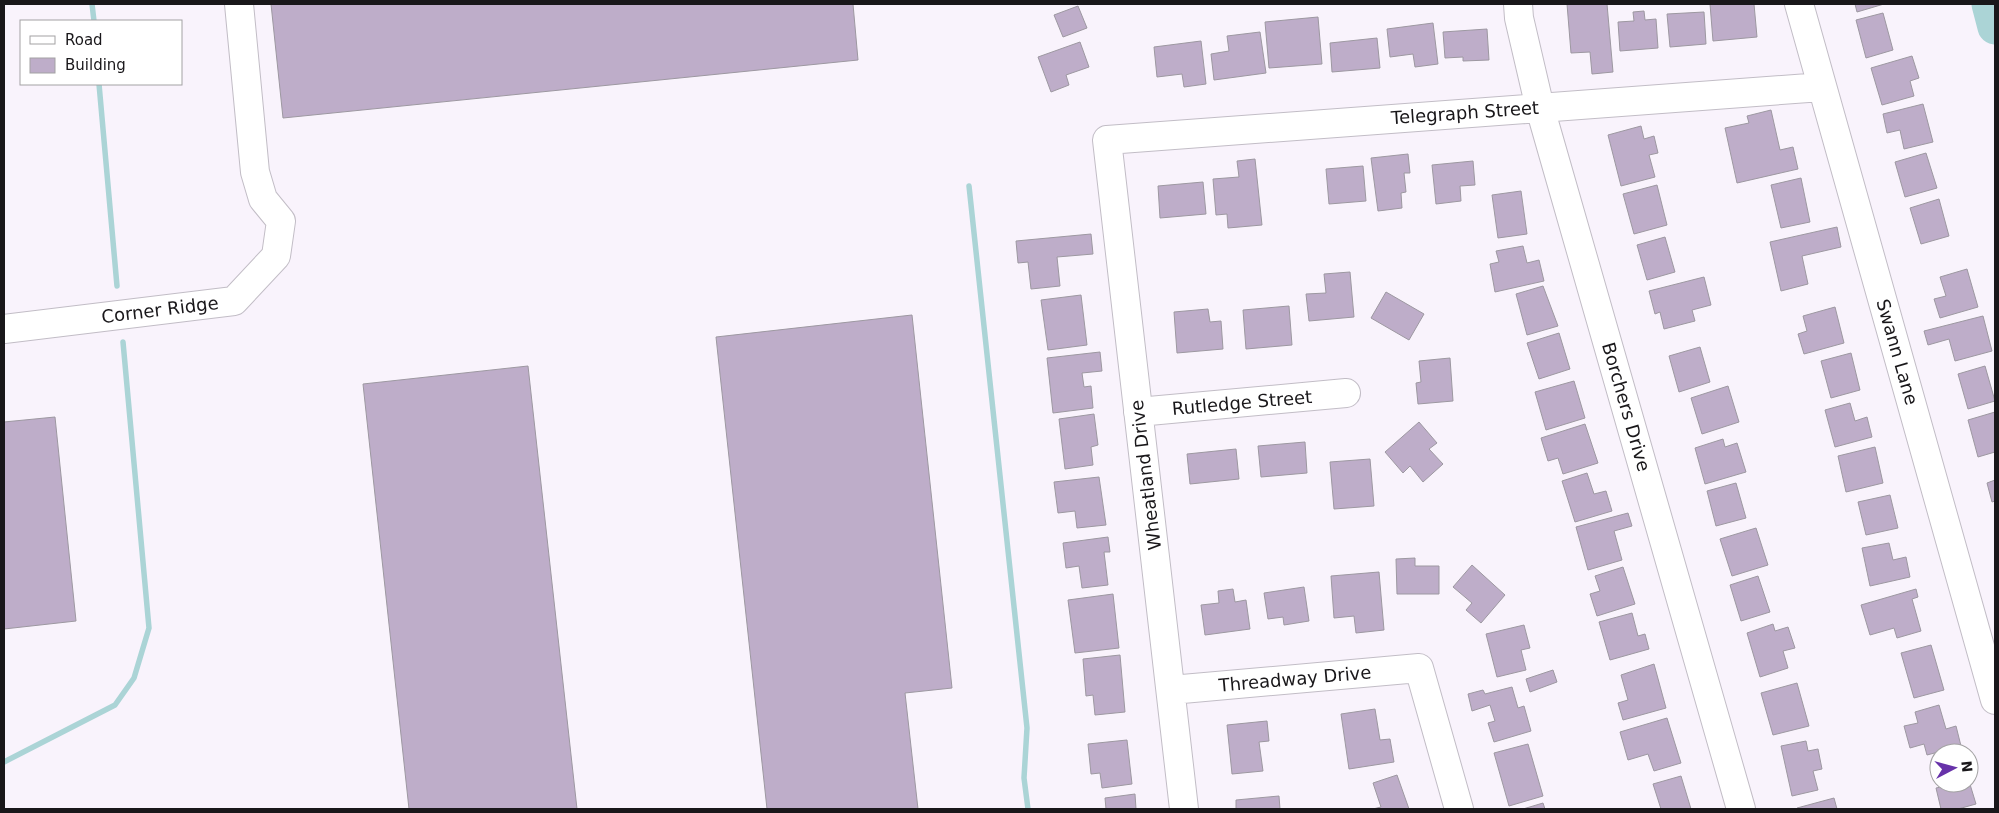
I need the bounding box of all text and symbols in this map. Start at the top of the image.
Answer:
legend [20,20,182,85]
text: Road [65,31,103,49]
text: Building [65,56,126,74]
street label: Telegraph Street [1389,97,1540,128]
street label: Corner Ridge [100,292,220,327]
street label: Swann Lane [1872,296,1923,407]
street label: Borchers Drive [1598,340,1655,474]
street label: Rutledge Street [1171,386,1313,419]
street label: Wheatland Drive [1126,399,1165,551]
street label: Threadway Drive [1217,661,1372,696]
north arrow [1929,743,1979,793]
text: N [1958,760,1975,773]

